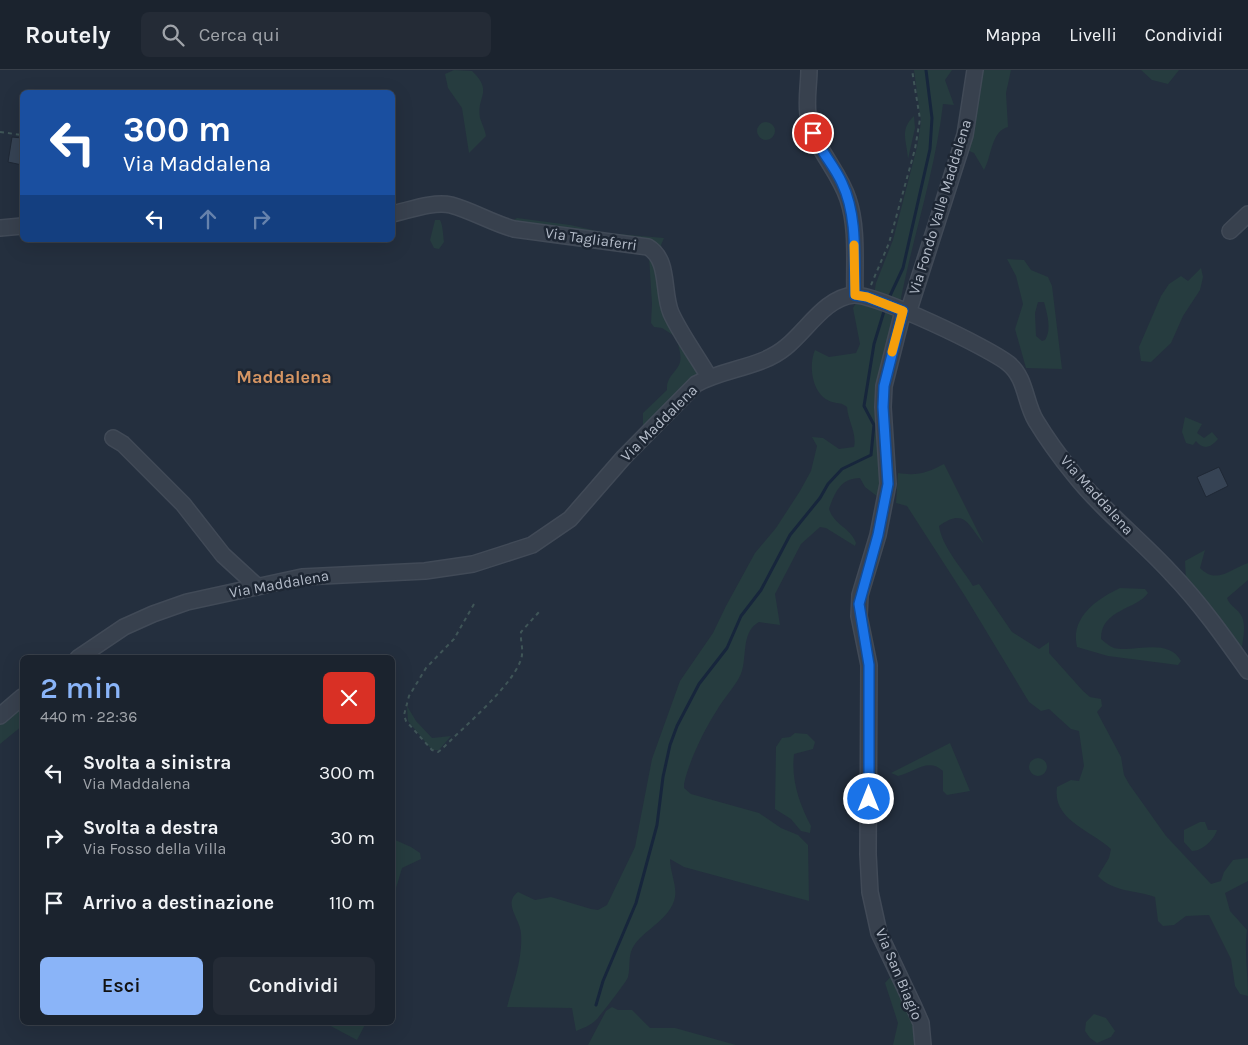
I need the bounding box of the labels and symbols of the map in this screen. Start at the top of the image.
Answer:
pin [792,112,834,154]
street label: Via Fondo Valle Maddalena [905,117,975,297]
street label: Via Tagliaferri [544,224,638,254]
district label: Maddalena [236,366,332,388]
street label: Via Maddalena [617,381,701,465]
street label: Via Maddalena [1057,451,1137,539]
street label: Via Maddalena [228,566,330,602]
position arrow [842,772,894,824]
street label: Via San Biagio [872,925,926,1023]

